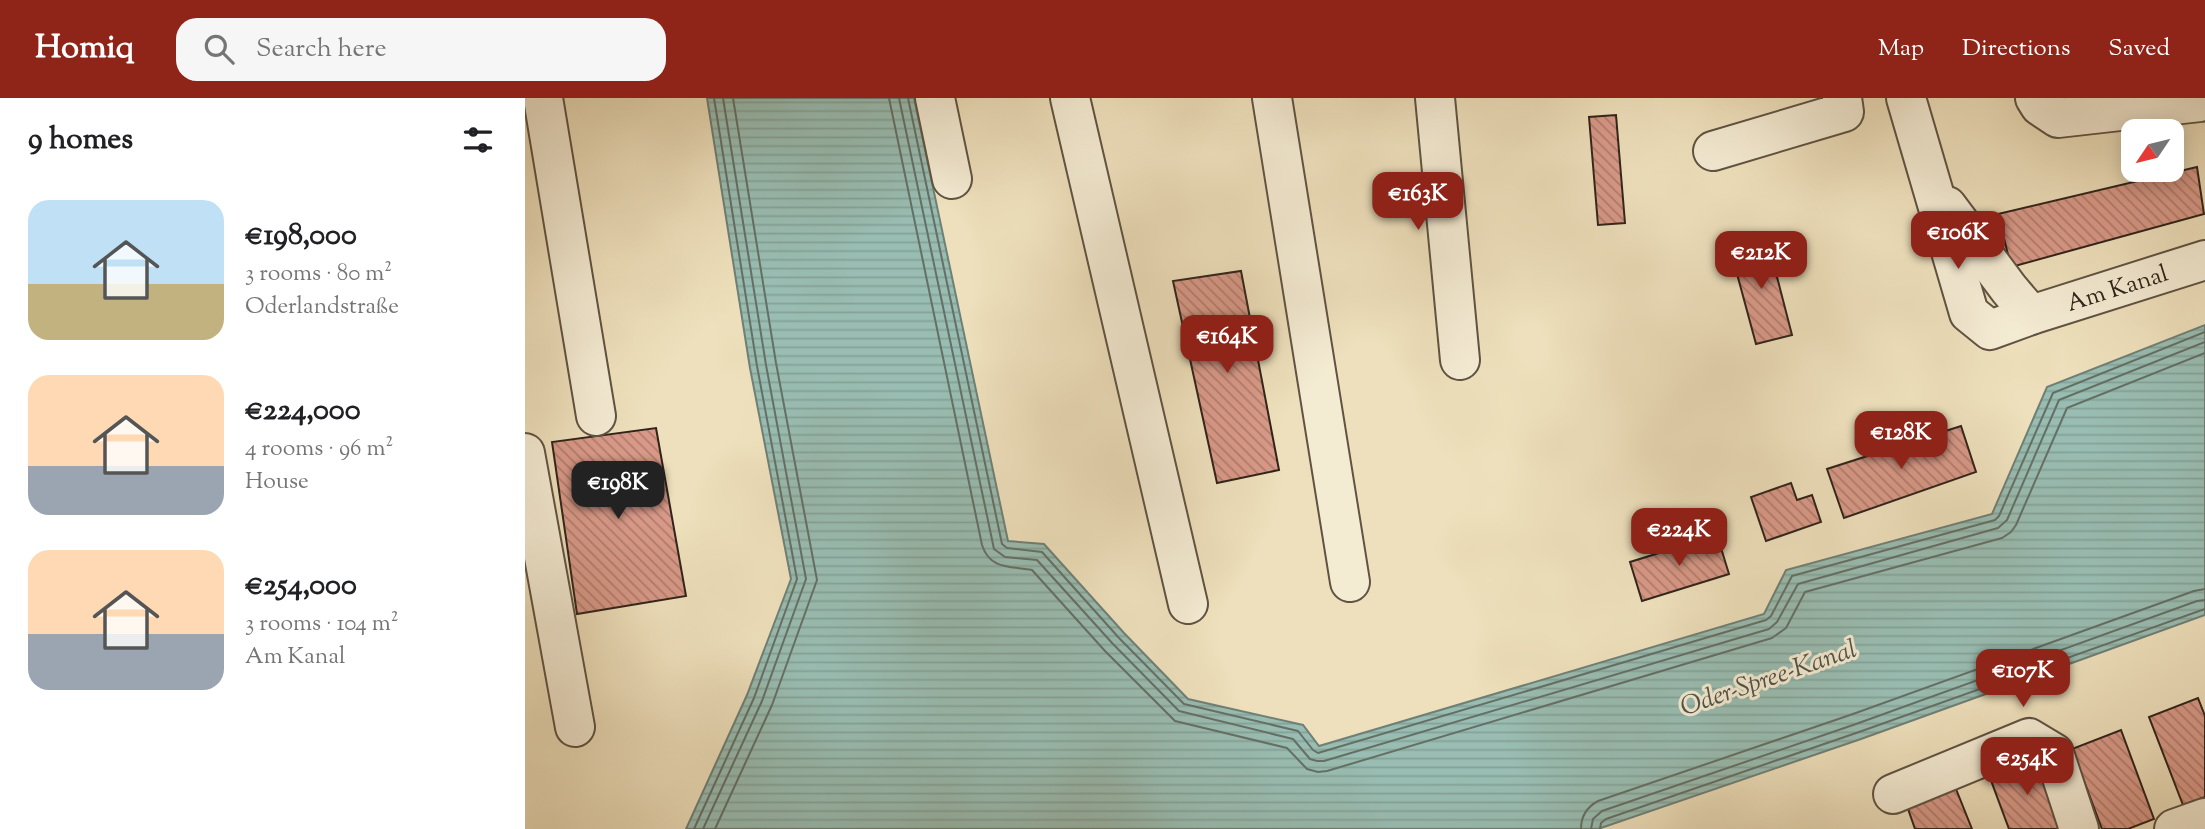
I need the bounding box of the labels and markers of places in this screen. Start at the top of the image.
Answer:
pin: €163K [1369,172,1467,232]
pin: €106K [1909,212,2007,271]
pin: €212K [1712,232,1810,291]
pin: €164K [1178,316,1276,375]
pin: €128K [1852,412,1950,471]
pin: €198K [569,462,667,521]
pin: €224K [1630,508,1728,568]
pin: €107K [1974,650,2072,709]
pin: €254K [1978,738,2076,797]

